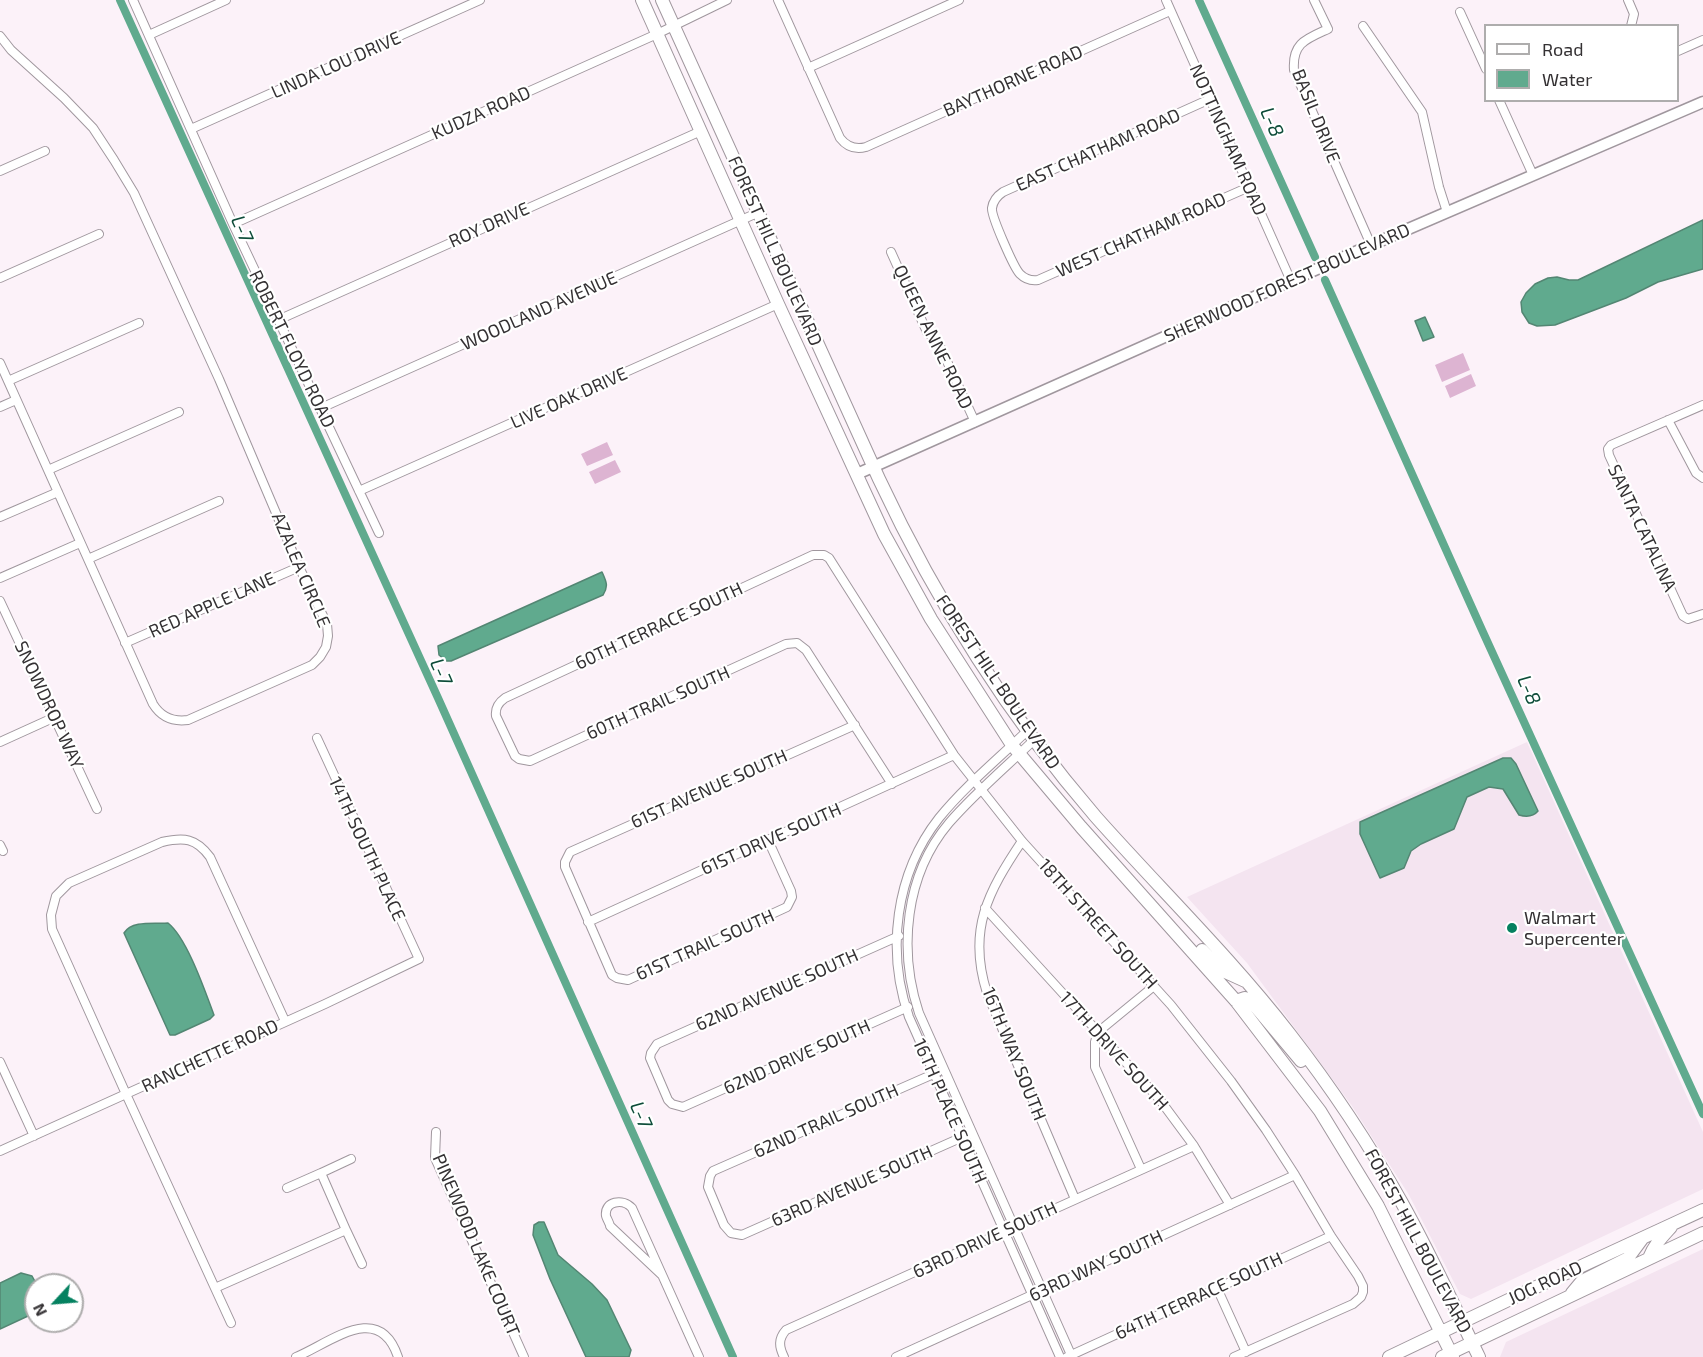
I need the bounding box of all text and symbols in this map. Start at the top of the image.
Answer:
legend [1484,24,1679,102]
street label: LINDA LOU DRIVE [268,27,404,103]
text: Road [1542,38,1583,60]
street label: BAYTHORNE ROAD [940,41,1086,121]
street label: NOTTINGHAM ROAD [1185,61,1271,219]
street label: BASIL DRIVE [1287,66,1345,166]
text: Water [1542,68,1592,90]
street label: KUDZA ROAD [428,82,534,144]
water label: L-8 [1255,103,1289,141]
street label: EAST CHATHAM ROAD [1012,104,1184,196]
street label: FOREST HILL BOULEVARD [723,153,827,349]
street label: WEST CHATHAM ROAD [1053,188,1229,282]
street label: ROY DRIVE [445,198,533,252]
water label: L-7 [226,212,258,246]
street label: SHERWOOD FOREST BOULEVARD [1161,219,1413,347]
street label: QUEEN ANNE ROAD [889,261,977,413]
street label: ROBERT FLOYD ROAD [244,267,340,431]
street label: WOODLAND AVENUE [458,267,620,355]
street label: LIVE OAK DRIVE [507,363,631,433]
street label: SANTA CATALINA [1603,461,1681,595]
street label: AZALEA CIRCLE [267,509,335,631]
street label: RED APPLE LANE [145,567,279,643]
street label: 60TH TERRACE SOUTH [572,578,746,674]
street label: FOREST HILL BOULEVARD [932,591,1064,773]
street label: SNOWDROP WAY [10,638,88,772]
water label: L-7 [425,655,457,689]
street label: 60TH TRAIL SOUTH [583,662,733,744]
water label: L-8 [1512,671,1546,709]
street label: 61ST AVENUE SOUTH [627,745,791,833]
street label: 14TH SOUTH PLACE [324,774,410,924]
street label: 61ST DRIVE SOUTH [697,798,845,880]
street label: 18TH STREET SOUTH [1034,855,1162,993]
street label: 61ST TRAIL SOUTH [632,905,778,985]
place label: Walmart Supercenter [1524,907,1624,950]
marker: Walmart Supercenter [1505,921,1519,935]
street label: 62ND AVENUE SOUTH [692,944,862,1036]
street label: 16TH WAY SOUTH [977,984,1051,1124]
street label: 17TH DRIVE SOUTH [1055,987,1173,1115]
street label: RANCHETTE ROAD [138,1015,282,1097]
street label: 62ND DRIVE SOUTH [720,1015,874,1099]
street label: 16TH PLACE SOUTH [908,1035,992,1187]
street label: 62ND TRAIL SOUTH [750,1079,902,1163]
water label: L-7 [625,1098,657,1132]
street label: 63RD AVENUE SOUTH [768,1141,936,1231]
street label: FOREST HILL BOULEVARD [1360,1145,1476,1337]
street label: PINEWOOD LAKE COURT [428,1151,524,1339]
street label: 63RD DRIVE SOUTH [909,1197,1061,1283]
street label: 63RD WAY SOUTH [1026,1226,1166,1306]
street label: 64TH TERRACE SOUTH [1112,1248,1286,1344]
street label: JOG ROAD [1504,1256,1586,1310]
north arrow [24,1273,84,1333]
text: N [28,1301,50,1320]

